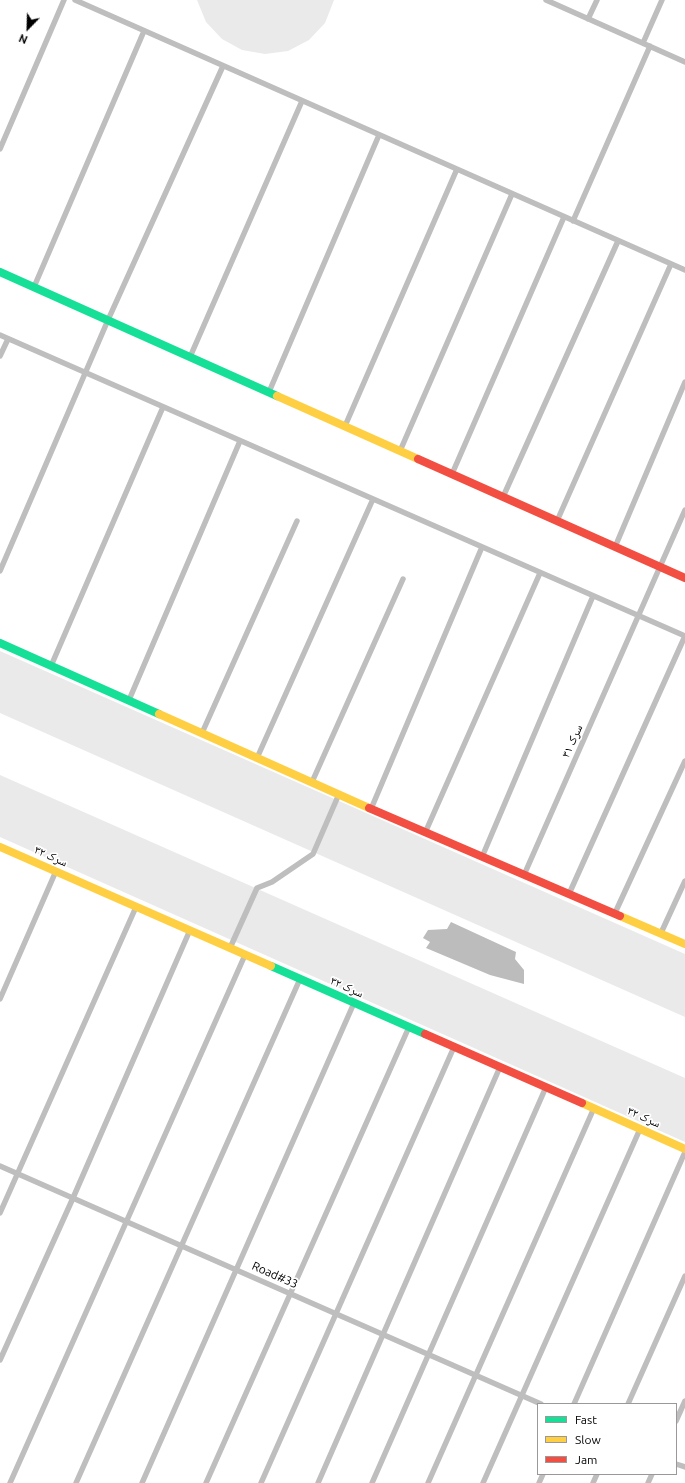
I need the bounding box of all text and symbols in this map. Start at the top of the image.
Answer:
north arrow [8,8,48,48]
text: N [17,32,29,46]
street label: سرک ۳۱ [558,722,586,760]
street label: سرک ۳۲ [32,842,70,870]
street label: سرک ۳۲ [328,973,366,1001]
street label: سرک ۳۲ [625,1103,663,1131]
street label: Road#33 [250,1258,300,1292]
legend [537,1403,677,1475]
text: Fast [575,1413,597,1426]
text: Slow [575,1433,601,1446]
text: Jam [575,1453,597,1466]

